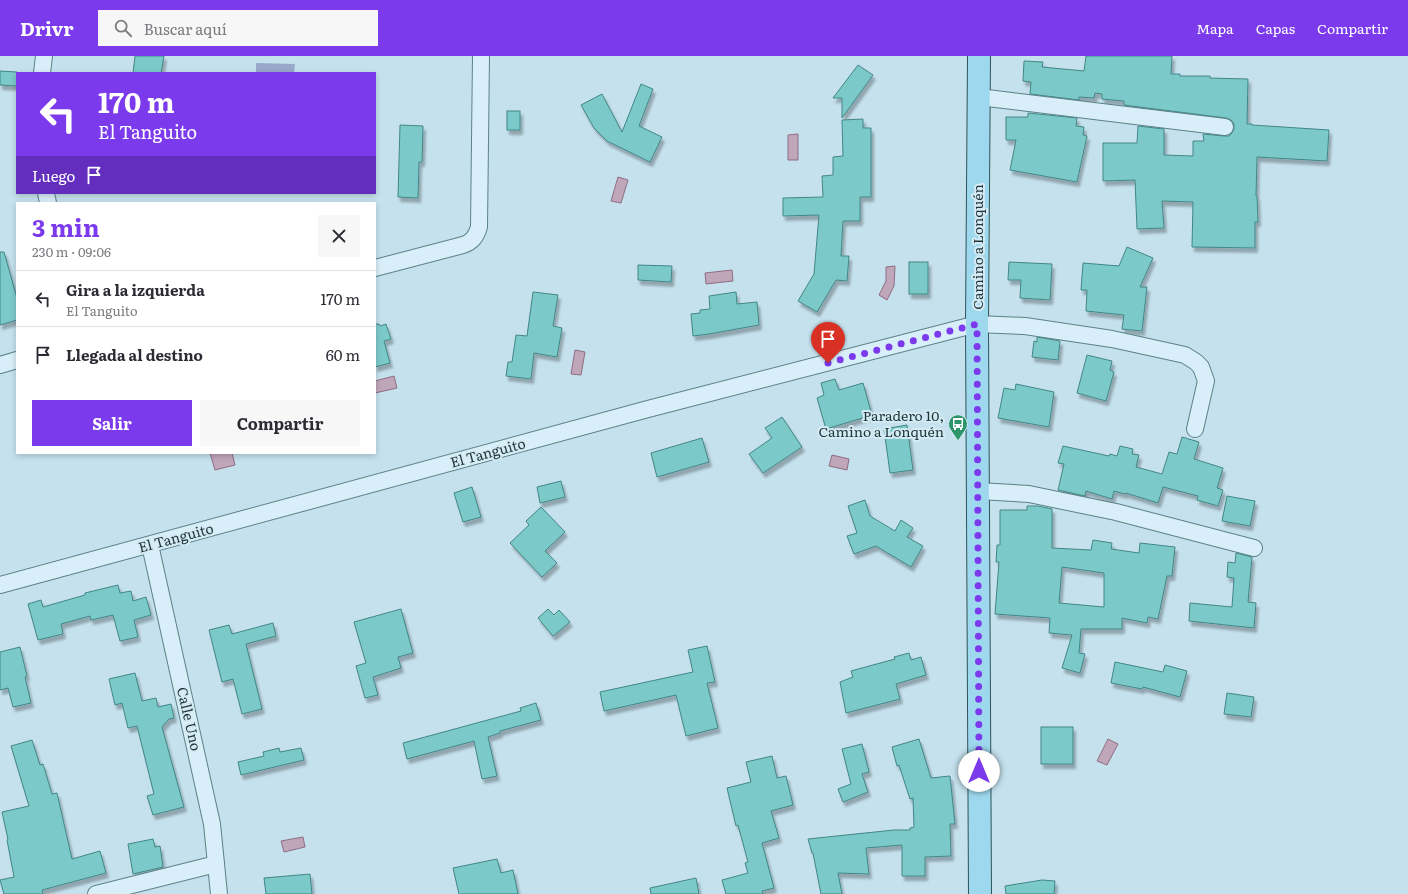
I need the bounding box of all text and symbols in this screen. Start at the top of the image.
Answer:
search box [98,10,378,46]
text: Drivr [20,14,74,42]
icon: search [112,17,134,39]
text: Buscar aquí [144,17,227,40]
text: Mapa [1196,18,1234,38]
text: Capas [1256,18,1295,38]
text: Compartir [1317,18,1388,38]
text: 170 m [98,80,175,122]
icon: left [32,88,84,140]
text: El Tanguito [98,118,197,145]
text: Luego [32,164,75,187]
icon: arrive [83,164,105,186]
street label: Camino a Lonquén [967,184,987,310]
text: 3 min [32,209,100,244]
button: close [318,215,360,257]
text: 230 m · 09:06 [32,242,111,261]
text: Gira a la izquierda [66,278,205,301]
text: 170 m [321,287,360,310]
icon: left [32,288,54,310]
text: El Tanguito [66,301,138,320]
pin [811,322,845,363]
icon: arrive [817,328,839,350]
text: Llegada al destino [66,343,203,366]
text: 60 m [326,343,360,366]
icon: arrive [32,344,54,366]
button: Salir [32,400,192,446]
button: Compartir [200,400,360,446]
place label: Paradero 10, Camino a Lonquén [818,405,944,441]
bus stop icon: Paradero 10, Camino a Lonquén [947,413,969,441]
street label: El Tanguito [448,432,528,472]
street label: El Tanguito [136,517,216,557]
street label: Calle Uno [173,685,207,753]
position arrow [958,750,1000,792]

